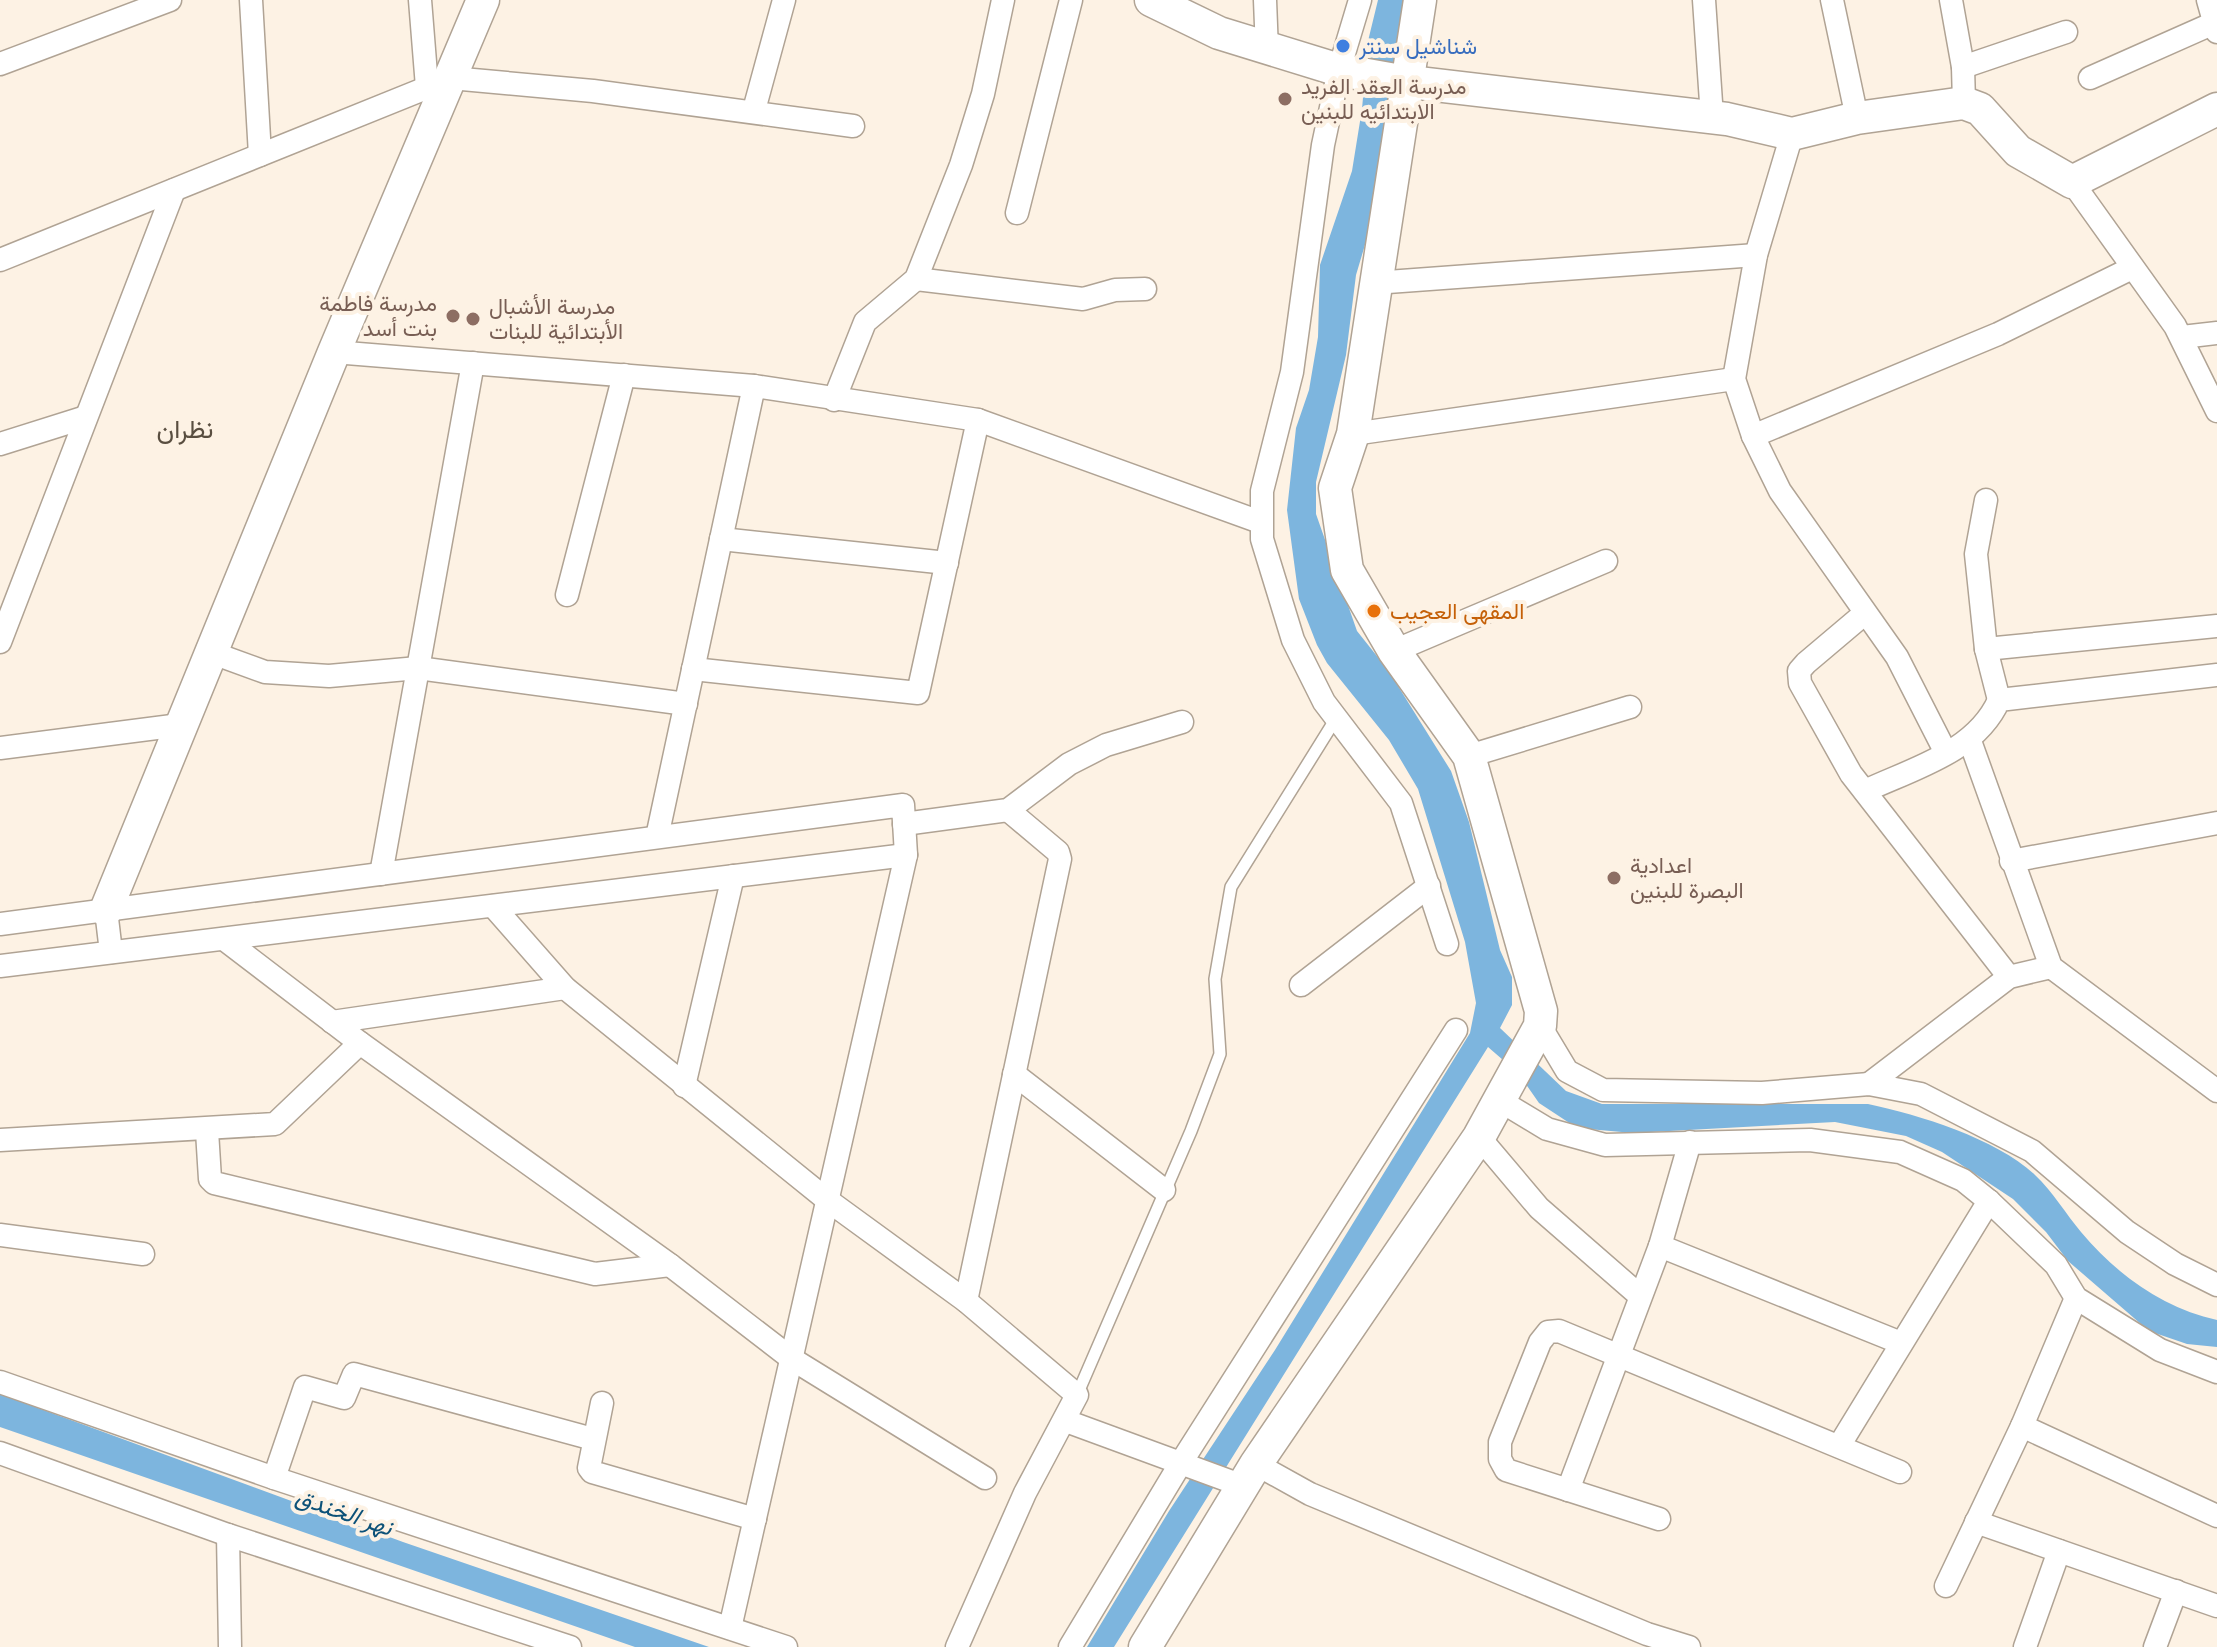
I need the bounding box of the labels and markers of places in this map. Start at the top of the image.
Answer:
place label: شناشيل سنتر [1358,30,1477,60]
marker: شناشيل سنتر [1334,37,1352,55]
place label: مدرسة العقد الفريد الابتدائيه للبنين [1301,70,1467,125]
marker: مدرسة العقد الفريد الابتدائيه للبنين [1276,90,1294,108]
place label: مدرسة فاطمة بنت أسد [319,287,437,342]
place label: مدرسة الأشبال الأبتدائية للبنات [489,290,623,345]
marker: مدرسة فاطمة بنت أسد [444,307,462,325]
marker: مدرسة الأشبال الأبتدائية للبنات [464,310,482,328]
place label: المقهى العجيب [1390,595,1524,625]
marker: المقهى العجيب [1365,602,1383,620]
place label: اعدادية البصرة للبنين [1630,849,1744,904]
marker: اعدادية البصرة للبنين [1605,869,1623,887]

